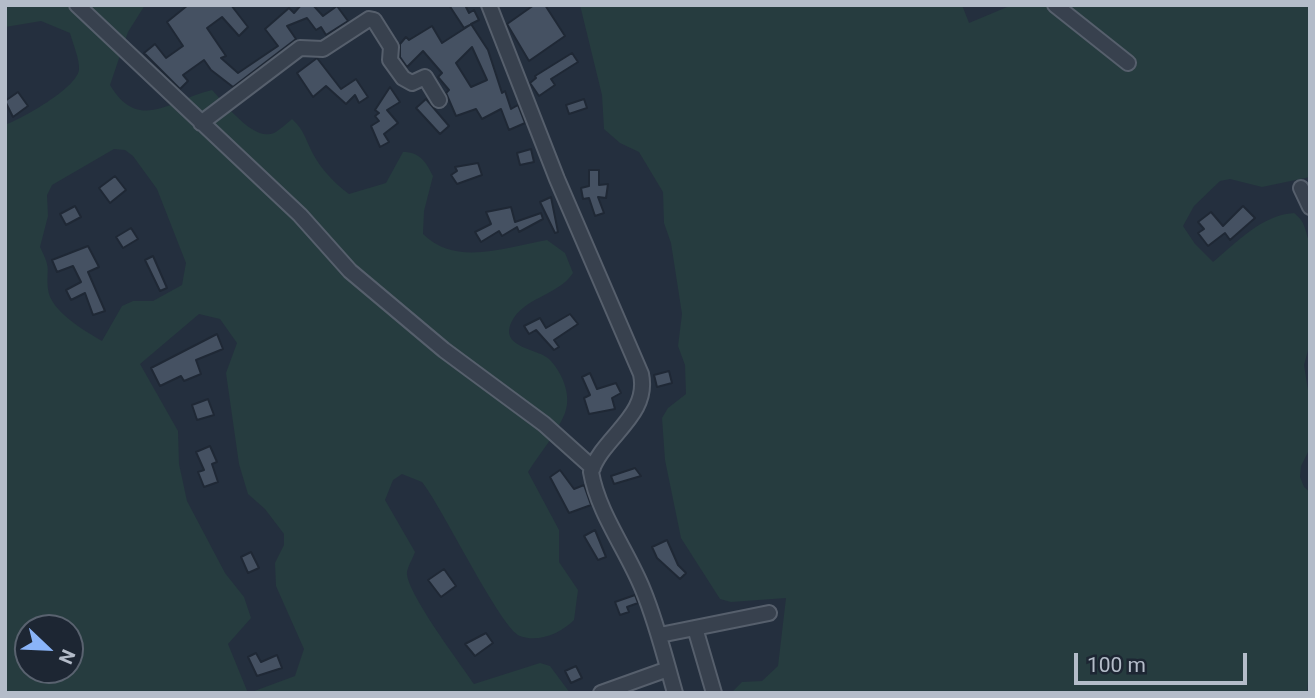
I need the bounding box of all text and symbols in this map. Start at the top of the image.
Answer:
north arrow [14,614,84,684]
scale bar [1077,638,1250,682]
text: N [54,646,80,667]
text: 100 m [1087,653,1146,677]

